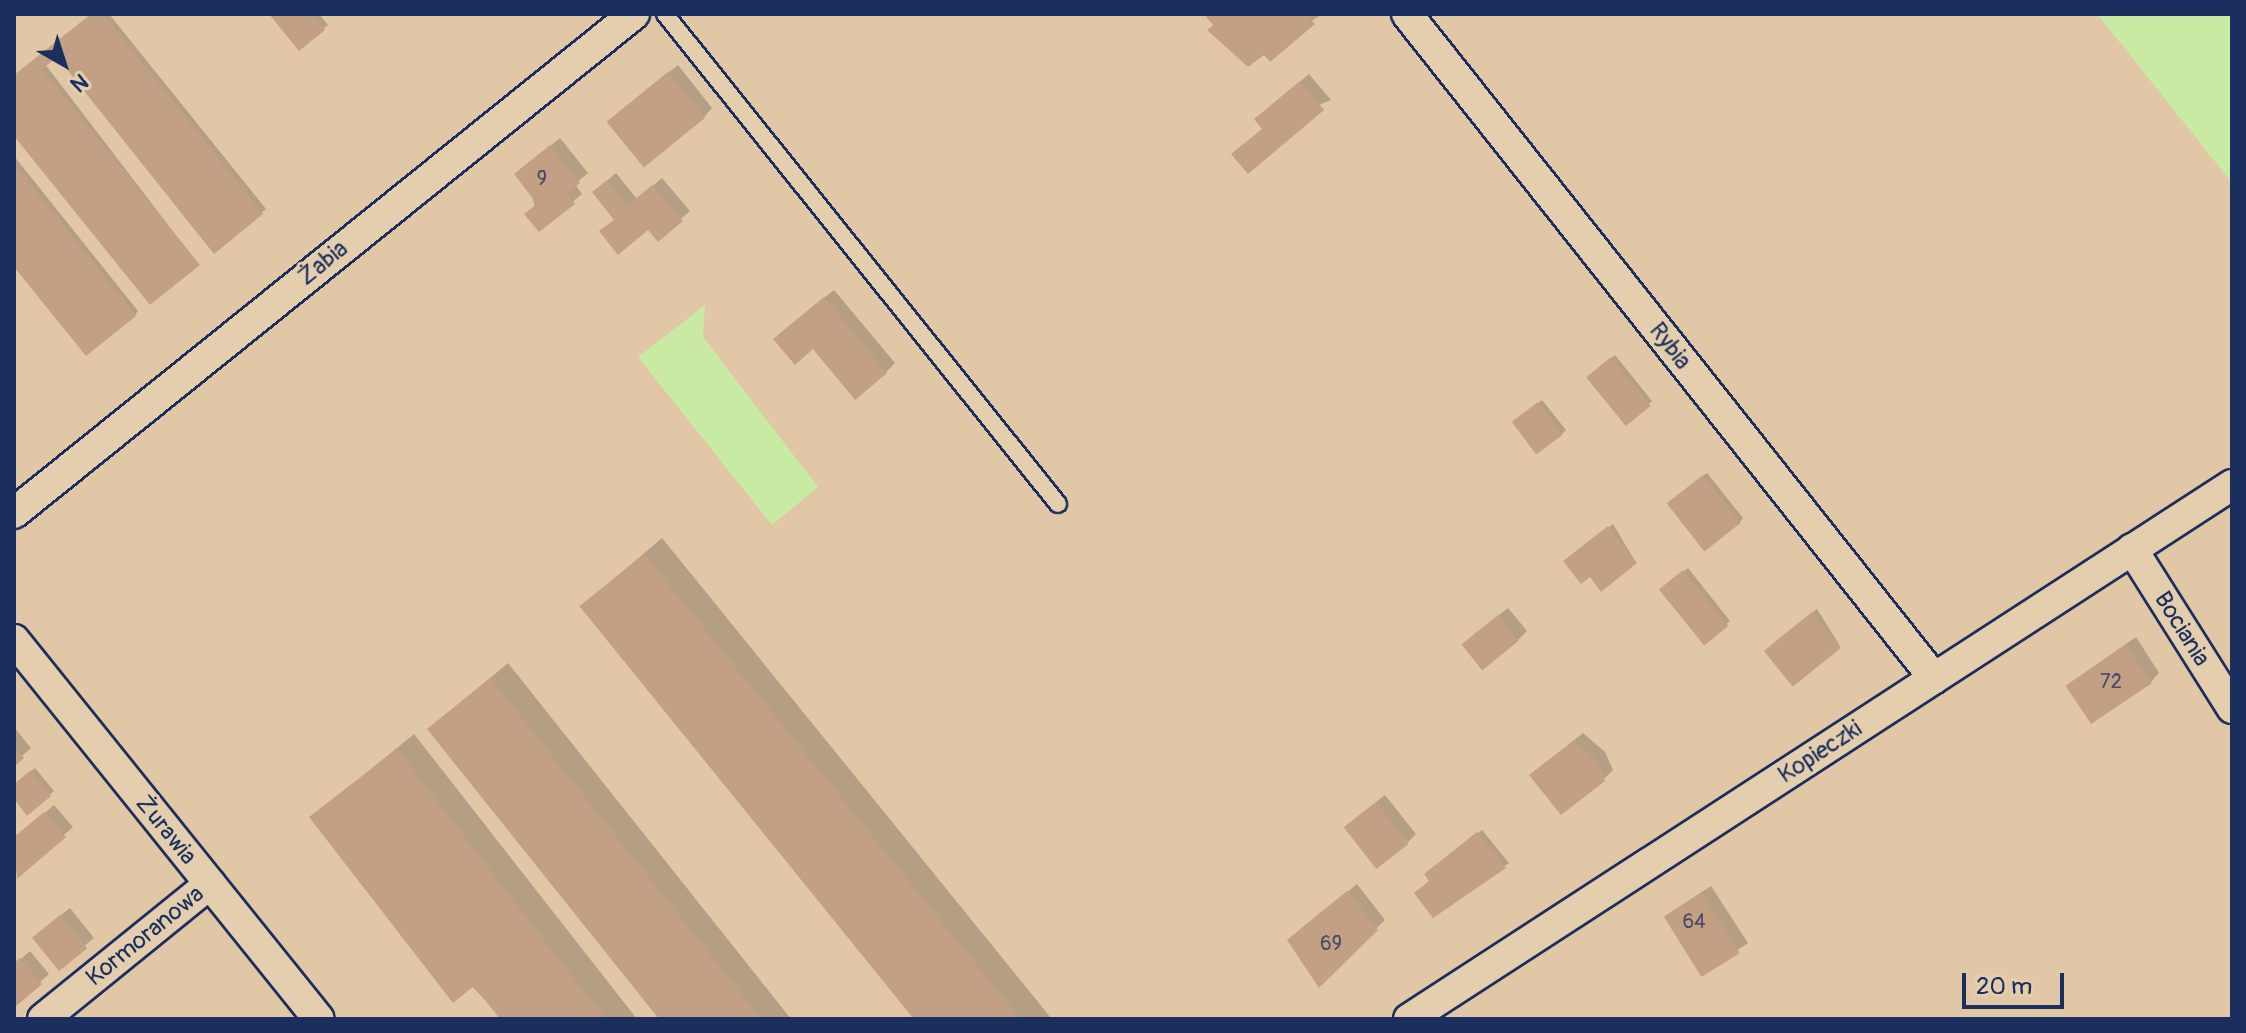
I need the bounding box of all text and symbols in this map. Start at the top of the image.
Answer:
north arrow [24,24,104,104]
text: N [65,67,94,98]
house number: 9 [537,166,547,190]
street label: Żabia [292,234,354,292]
street label: Rybia [1643,317,1697,375]
street label: Bociania [2148,586,2216,672]
house number: 72 [2100,669,2122,693]
street label: Kopieczki [1773,714,1867,790]
street label: Żurawia [129,790,203,870]
street label: Kormoranowa [80,880,210,992]
house number: 64 [1682,909,1706,933]
house number: 69 [1320,931,1342,955]
scale bar [1966,957,2068,1007]
text: 20 m [1976,972,2032,1001]

